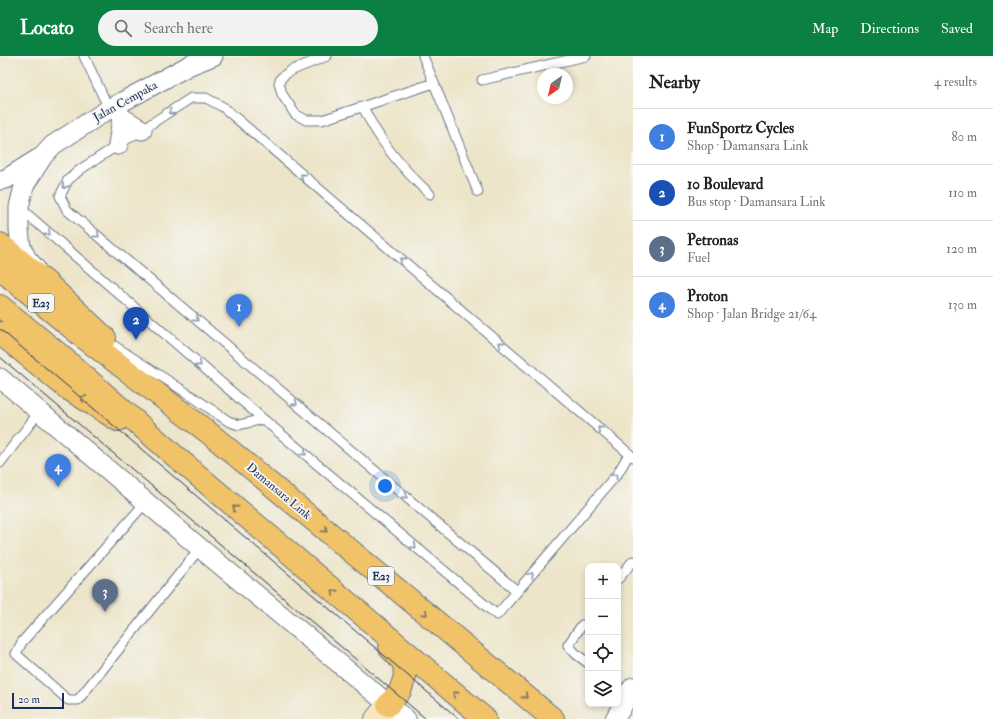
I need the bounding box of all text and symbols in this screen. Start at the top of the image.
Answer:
search box [98,10,378,46]
text: Locato [20,16,74,40]
icon: search [112,17,134,39]
text: Search here [144,19,213,38]
text: Map [812,20,838,37]
text: Directions [860,20,919,37]
text: Saved [941,20,973,37]
north arrow [537,68,573,104]
text: Nearby [649,72,700,93]
text: 4 results [934,74,977,90]
street label: Jalan Cempaka [90,77,161,126]
one-way arrow [168,107,175,114]
text: FunSportz Cycles [687,119,794,138]
text: 1 [660,129,664,145]
text: 80 m [951,129,977,145]
text: Shop · Damansara Link [687,138,809,154]
one-way arrow [300,173,308,180]
text: 10 Boulevard [687,175,763,194]
one-way arrow [62,182,70,189]
text: 2 [659,185,665,201]
text: 110 m [948,185,977,201]
text: Bus stop · Damansara Link [687,194,826,210]
one-way arrow [44,228,51,235]
one-way arrow [92,230,100,237]
text: Petronas [687,231,738,250]
text: 3 [660,241,665,257]
text: 120 m [946,241,977,257]
text: Fuel [687,250,710,266]
one-way arrow [399,258,407,265]
text: Proton [687,287,728,306]
road number: E23 [28,294,54,312]
pin: 1 [226,294,252,327]
text: 4 [658,297,666,313]
text: 130 m [948,297,977,313]
text: Shop · Jalan Bridge 21/64 [687,306,816,322]
pin: 2 [123,307,149,340]
one-way arrow [191,314,199,321]
one-way arrow [498,342,506,349]
one-way arrow [195,359,202,366]
one-way arrow [80,395,87,403]
one-way arrow [291,398,298,405]
one-way arrow [597,426,604,433]
one-way arrow [299,449,306,456]
pin: 4 [45,454,71,487]
street label: Damansara Link [243,460,314,523]
one-way arrow [611,473,618,480]
your location [375,476,395,496]
one-way arrow [400,491,408,498]
one-way arrow [233,505,240,512]
one-way arrow [321,525,328,532]
one-way arrow [409,541,417,548]
map controls [585,563,621,707]
button: + [585,563,621,599]
road number: E23 [368,567,394,585]
one-way arrow [527,572,534,579]
pin: 3 [92,579,118,612]
one-way arrow [332,590,339,597]
button: − [585,599,621,635]
one-way arrow [421,608,428,615]
button: locate [585,635,621,671]
button: layers [585,671,621,707]
scale bar [12,691,64,710]
one-way arrow [453,691,460,698]
one-way arrow [520,691,528,698]
text: 20 m [18,693,40,706]

